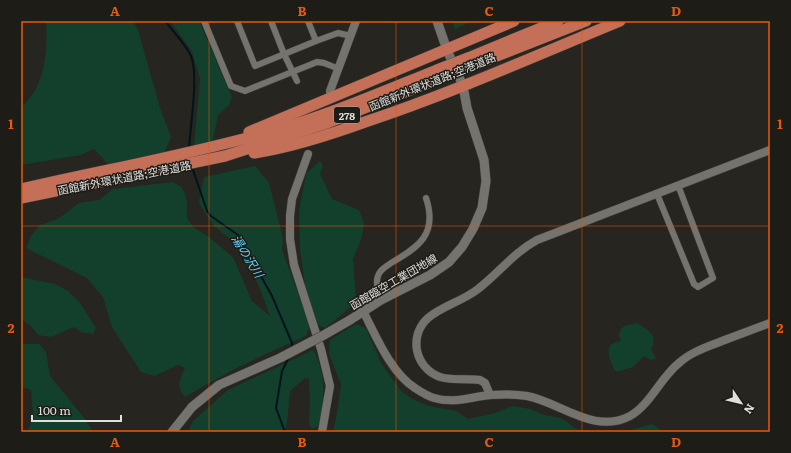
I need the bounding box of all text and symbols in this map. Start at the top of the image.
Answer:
text: A [110,1,120,20]
text: B [298,1,307,20]
text: C [484,1,494,20]
text: D [671,1,681,20]
street label: 函館新外環状道路;空港道路 [366,48,498,114]
road number: 278 [334,107,360,123]
text: 1 [8,114,14,133]
text: 1 [777,114,783,133]
street label: 函館新外環状道路;空港道路 [56,156,192,198]
water label: 湯の沢川 [228,231,269,283]
street label: 函館臨空工業団地線 [346,249,440,313]
text: 2 [8,318,15,337]
text: 2 [777,318,784,337]
north arrow [721,383,761,423]
scale bar [32,397,121,423]
text: 100 m [38,401,71,419]
text: N [741,401,759,418]
text: A [110,432,120,451]
text: B [298,432,307,451]
text: C [484,432,494,451]
text: D [671,432,681,451]

